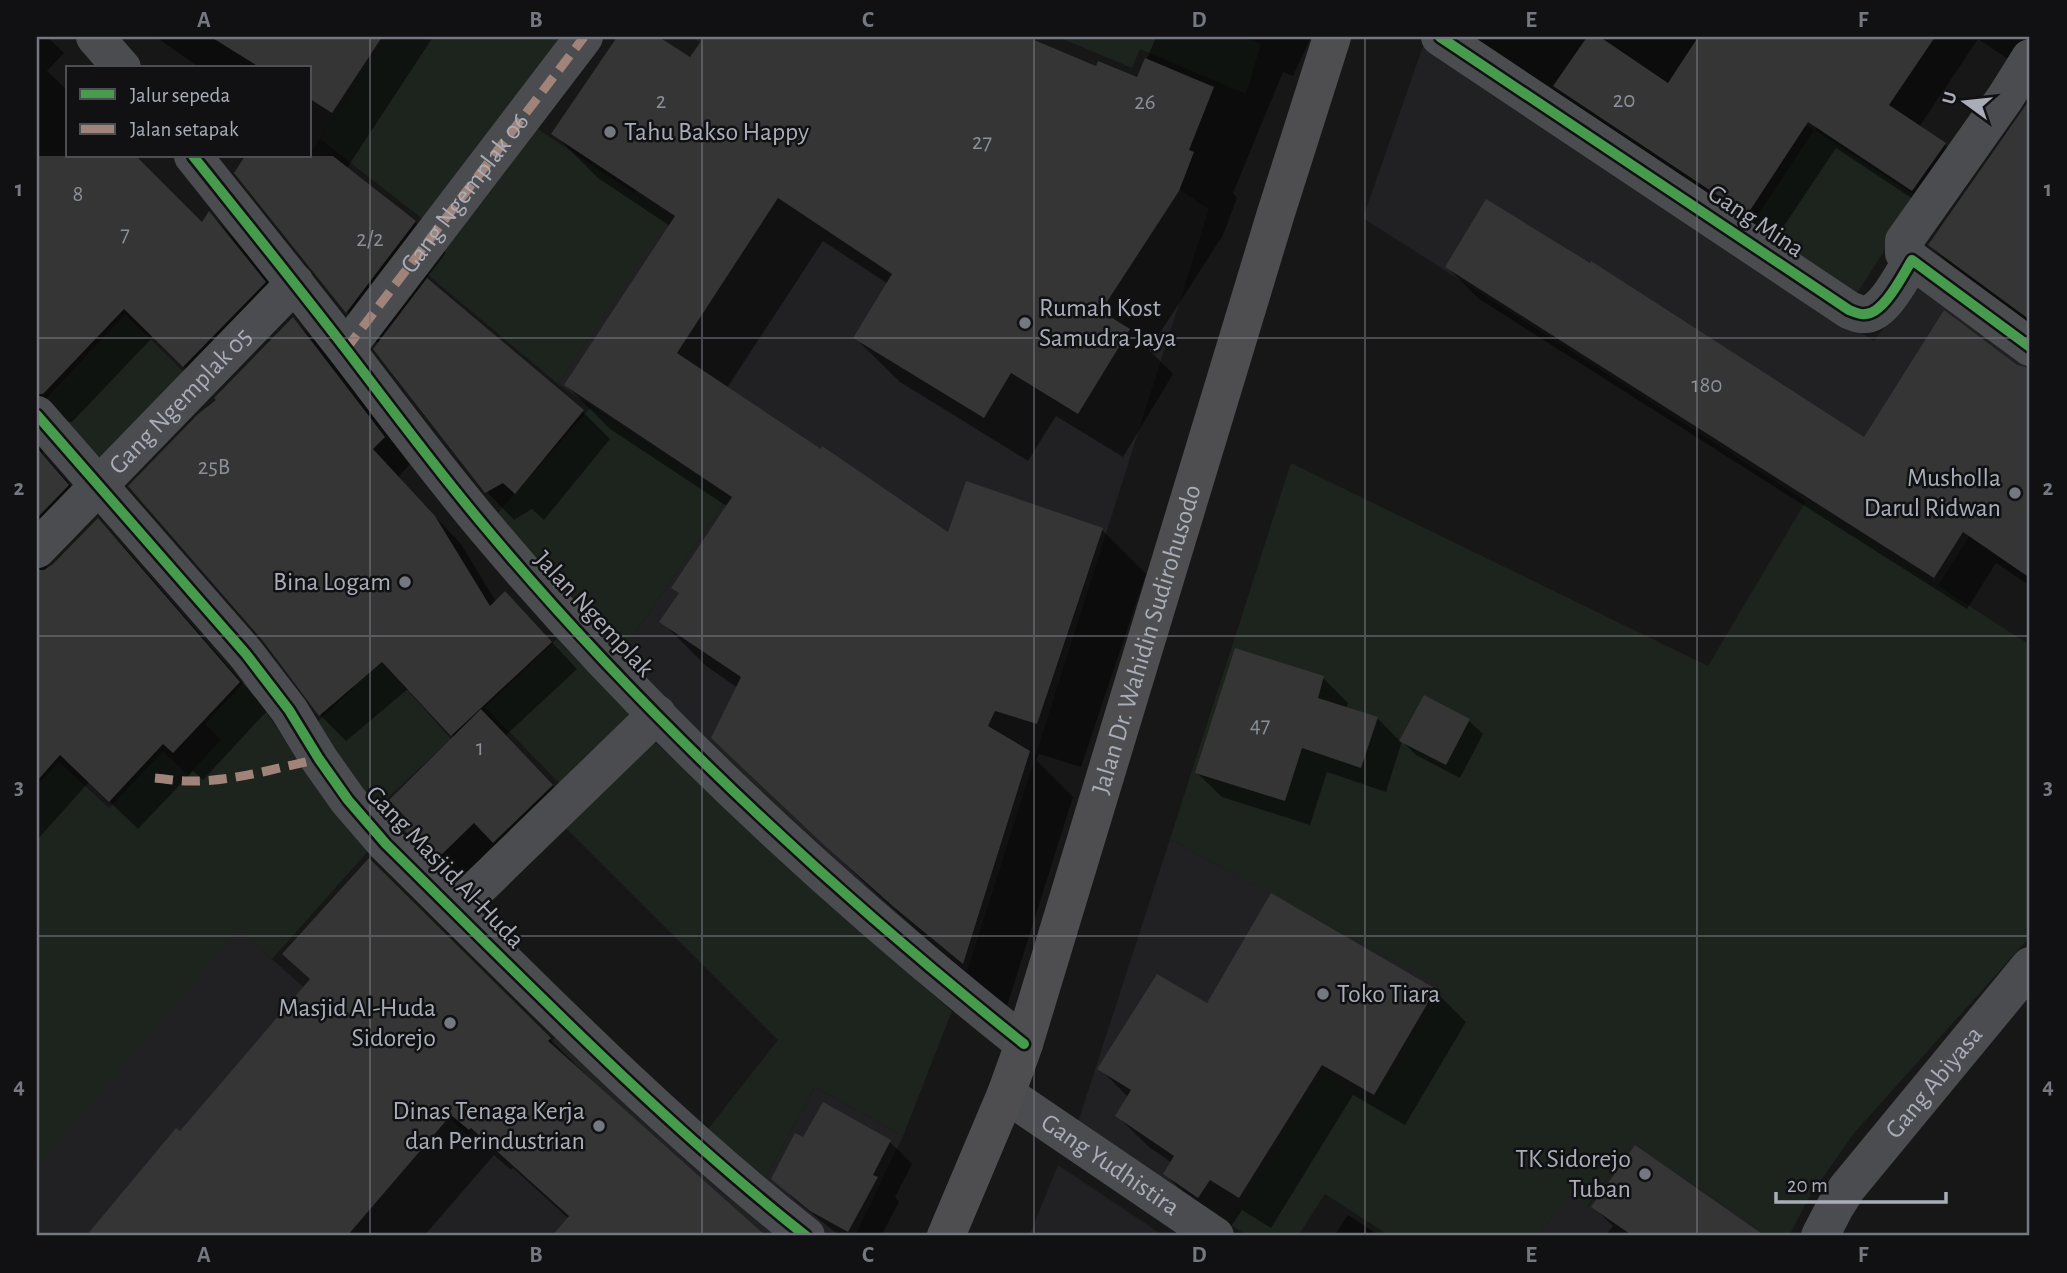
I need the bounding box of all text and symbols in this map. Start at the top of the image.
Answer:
text: A [197,9,211,32]
text: B [529,9,543,32]
text: C [862,9,874,32]
text: D [1191,9,1207,32]
text: E [1525,9,1537,32]
text: F [1858,9,1869,32]
legend [66,66,312,158]
north arrow [1930,66,2000,136]
text: Jalur sepeda [130,85,230,106]
house number: 20 [1613,89,1635,112]
house number: 2 [656,90,666,113]
text: U [1939,90,1961,106]
house number: 26 [1134,91,1156,114]
street label: Gang Ngemplak 06 [396,108,534,278]
text: Jalan setapak [130,119,239,140]
place label: Tahu Bakso Happy [624,119,809,145]
marker: Tahu Bakso Happy [602,124,618,140]
house number: 27 [972,131,992,154]
text: 1 [15,178,23,201]
text: 1 [2044,178,2052,201]
street label: Gang Mina [1703,180,1809,262]
house number: 8 [73,183,83,206]
house number: 7 [120,223,130,246]
house number: 2/2 [356,228,384,251]
place label: Rumah Kost Samudra Jaya [1039,295,1176,351]
marker: Rumah Kost Samudra Jaya [1017,315,1033,331]
street label: Gang Ngemplak 05 [104,323,257,479]
house number: 180 [1692,374,1722,397]
house number: 25B [198,456,230,479]
place label: Musholla Darul Ridwan [1864,465,2001,521]
text: 2 [14,477,25,500]
text: 2 [2043,477,2054,500]
street label: Jalan Dr. Wahidin Sudirohusodo [1088,482,1206,797]
marker: Musholla Darul Ridwan [2007,485,2023,501]
street label: Jalan Ngemplak [529,546,659,682]
place label: Bina Logam [273,569,391,595]
marker: Bina Logam [397,574,413,590]
house number: 47 [1250,714,1270,737]
house number: 1 [476,737,484,760]
text: 3 [14,776,24,799]
text: 3 [2043,776,2053,799]
street label: Gang Masjid Al-Huda [361,781,529,953]
place label: Toko Tiara [1337,981,1440,1007]
marker: Toko Tiara [1315,986,1331,1002]
place label: Masjid Al-Huda Sidorejo [278,995,436,1051]
marker: Masjid Al-Huda Sidorejo [442,1015,458,1031]
street label: Gang Abiyasa [1881,1021,1988,1143]
text: 4 [13,1075,25,1098]
text: 4 [2042,1075,2054,1098]
place label: Dinas Tenaga Kerja dan Perindustrian [393,1098,585,1154]
street label: Gang Yudhistira [1037,1109,1184,1221]
marker: Dinas Tenaga Kerja dan Perindustrian [591,1118,607,1134]
place label: TK Sidorejo Tuban [1515,1146,1631,1202]
scale bar [1776,1161,1946,1205]
marker: TK Sidorejo Tuban [1637,1166,1653,1182]
text: 20 m [1787,1175,1828,1196]
text: A [197,1244,211,1267]
text: B [529,1244,543,1267]
text: C [862,1244,874,1267]
text: D [1191,1244,1207,1267]
text: E [1525,1244,1537,1267]
text: F [1858,1244,1869,1267]

